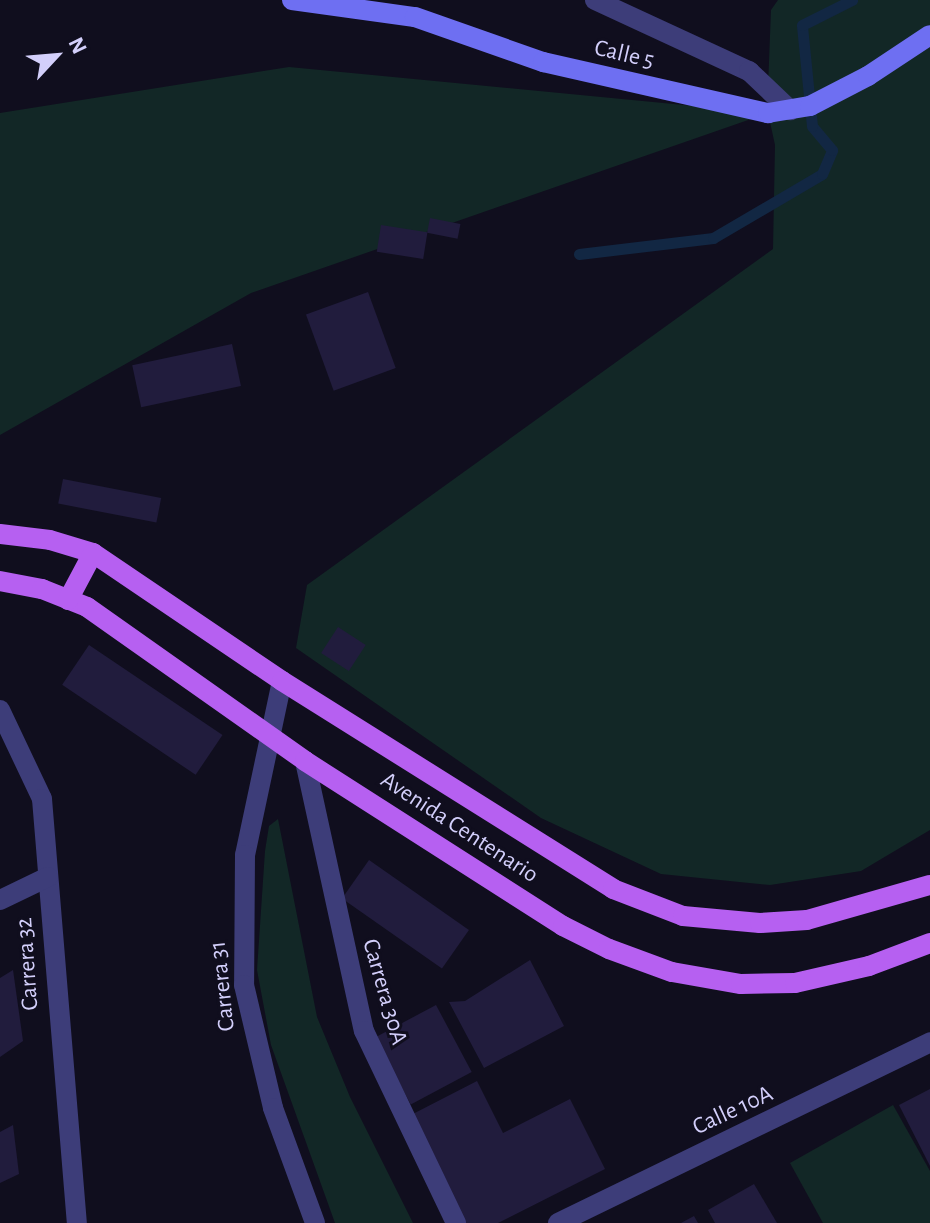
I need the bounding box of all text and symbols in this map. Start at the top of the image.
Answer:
north arrow [16,16,96,96]
text: N [64,34,91,57]
street label: Calle 5 [591,34,657,76]
street label: Avenida Centenario [375,766,543,890]
street label: Carrera 32 [10,916,46,1012]
street label: Carrera 30A [355,936,413,1048]
street label: Carrera 31 [204,939,242,1033]
street label: Calle 10A [688,1080,778,1142]

